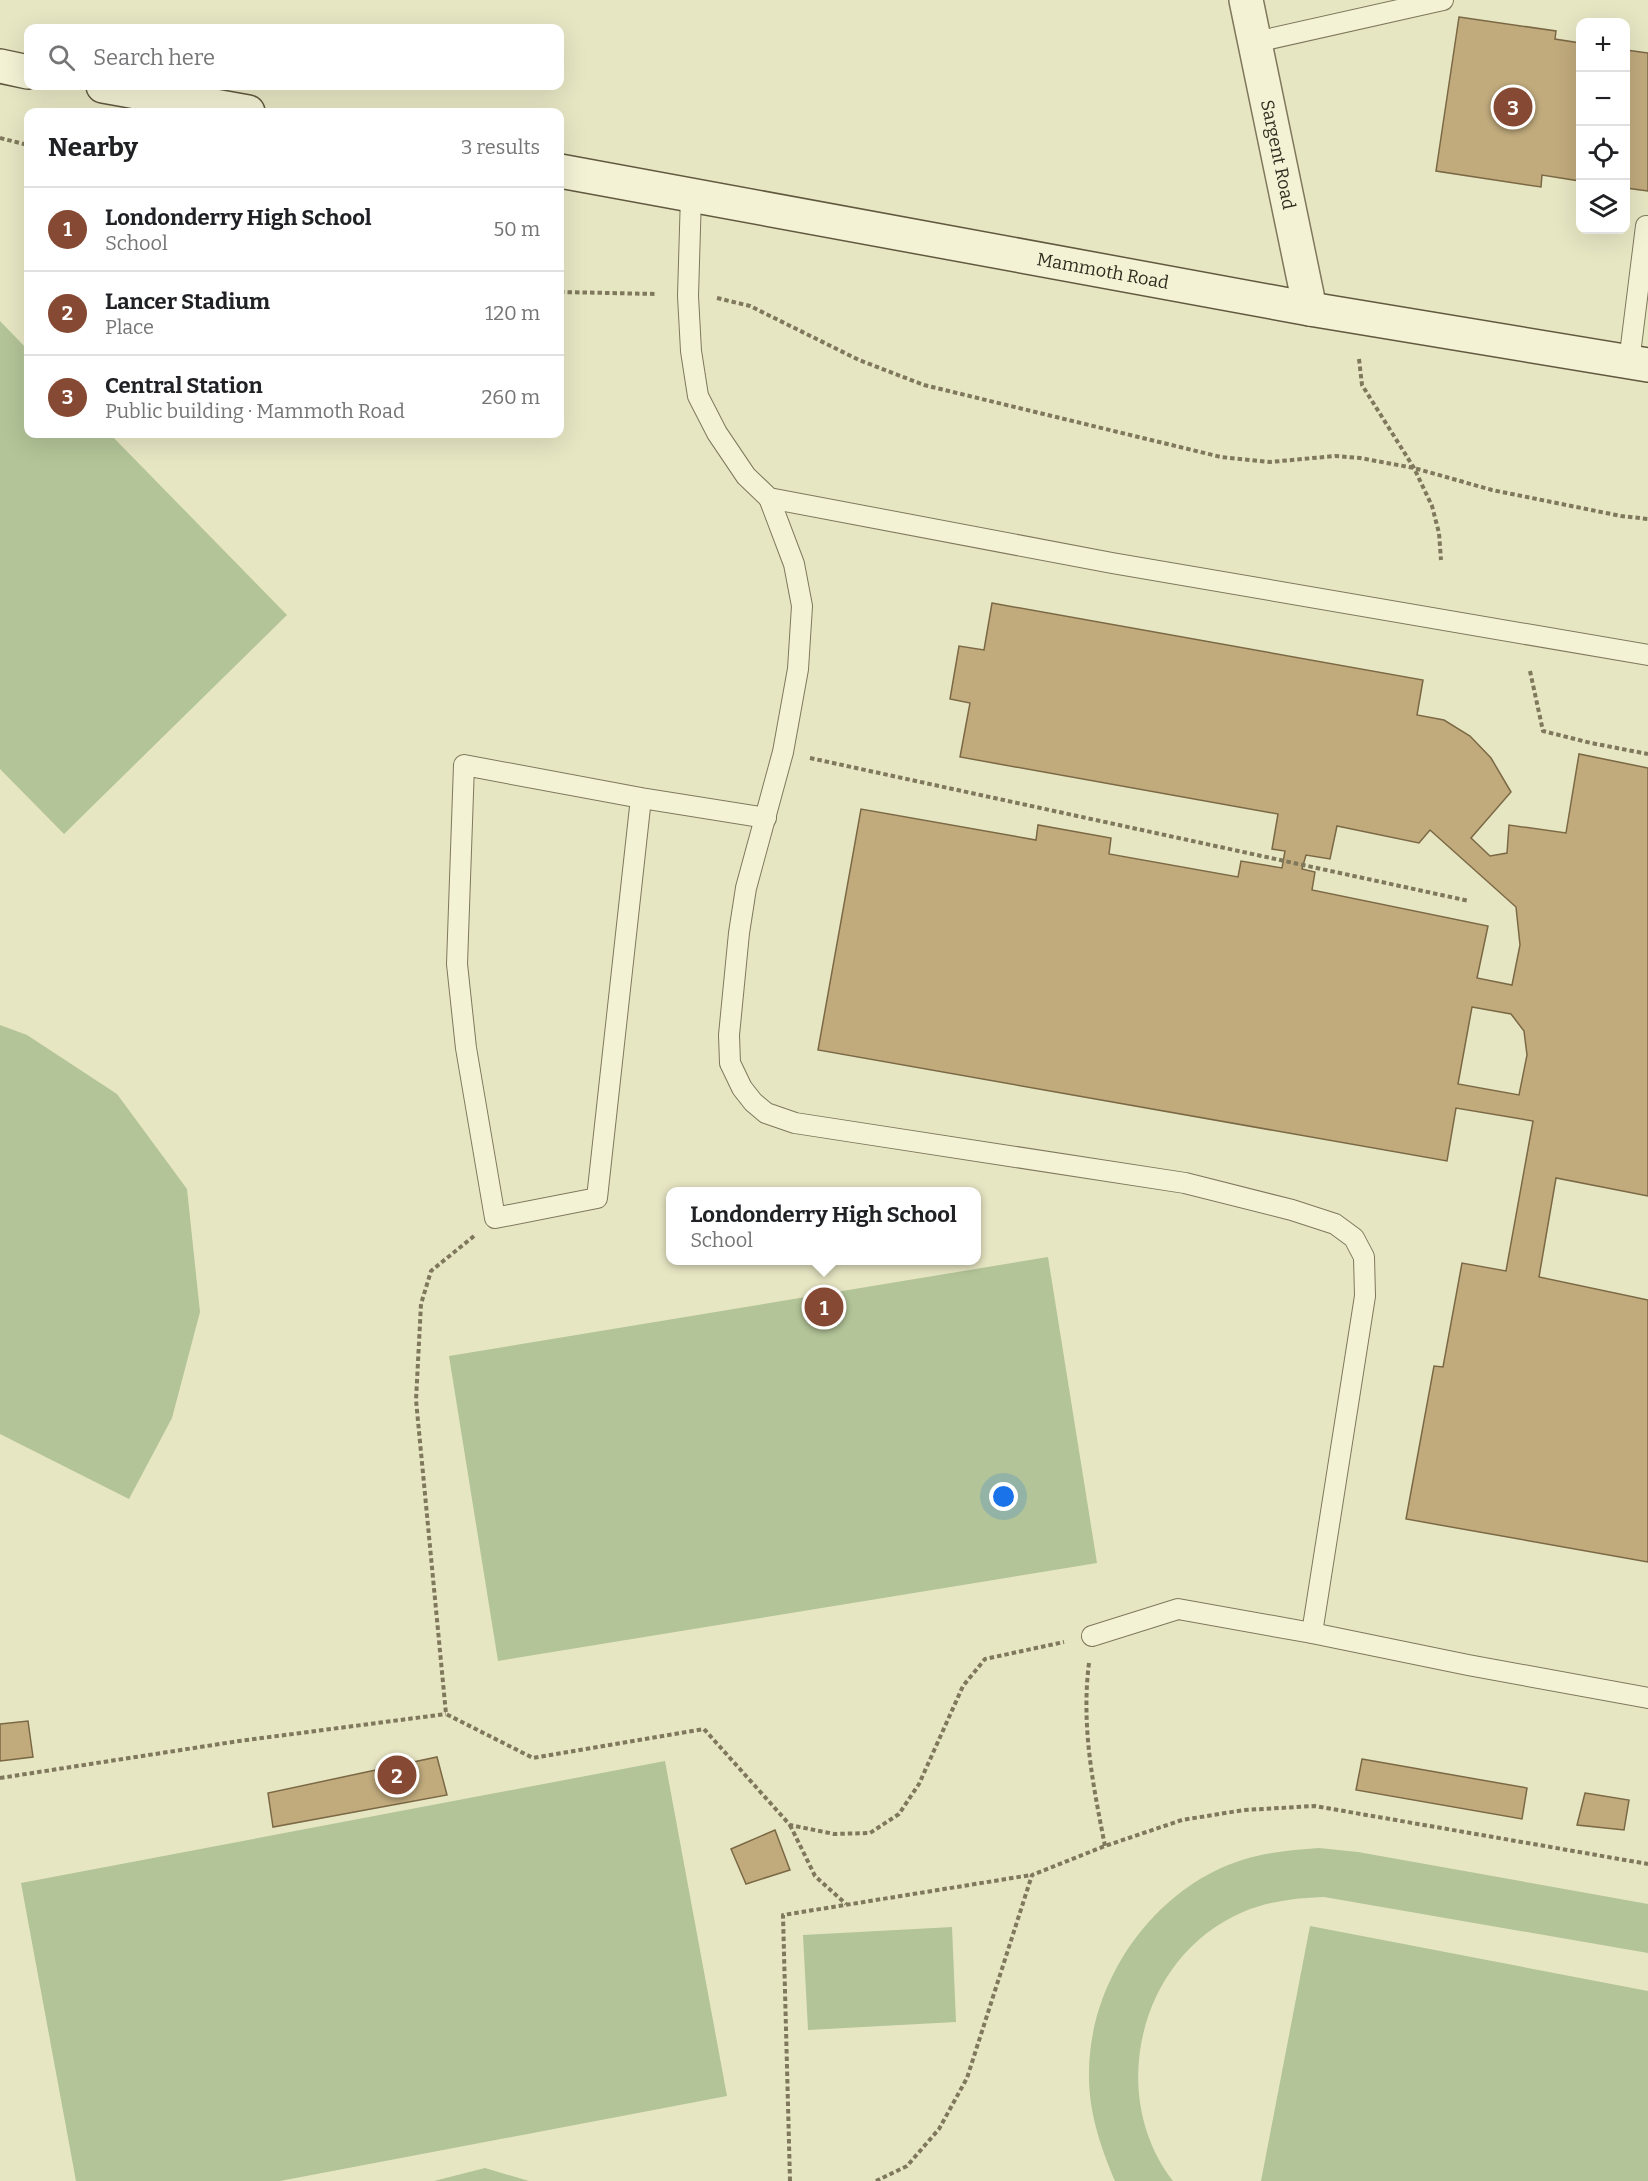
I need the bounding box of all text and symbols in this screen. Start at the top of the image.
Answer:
map controls [1576,18,1630,234]
button: + [1576,18,1630,72]
search box [24,24,564,90]
icon: search [45,41,78,74]
text: Search here [93,44,215,71]
button: − [1576,72,1630,126]
pin: 3 [1494,84,1532,130]
street label: Sargent Road [1256,98,1300,212]
button: locate [1576,126,1630,180]
text: Nearby [48,132,138,163]
text: 3 results [461,135,540,159]
button: layers [1576,180,1630,234]
text: Londonderry High School [105,204,372,231]
text: 1 [63,217,72,241]
text: 50 m [493,217,540,241]
text: School [105,231,168,255]
street label: Mammoth Road [1035,248,1171,294]
text: Lancer Stadium [105,288,270,315]
text: 2 [62,301,73,325]
text: 120 m [485,301,540,325]
text: Place [105,315,154,339]
text: Central Station [105,372,263,399]
text: 3 [62,385,73,409]
text: 260 m [481,385,540,409]
text: Public building · Mammoth Road [105,399,405,423]
popup [666,1187,981,1265]
text: Londonderry High School [690,1201,957,1228]
text: School [690,1228,753,1252]
pin: 1 [804,1284,844,1330]
your location [989,1482,1018,1511]
pin: 2 [378,1752,416,1798]

